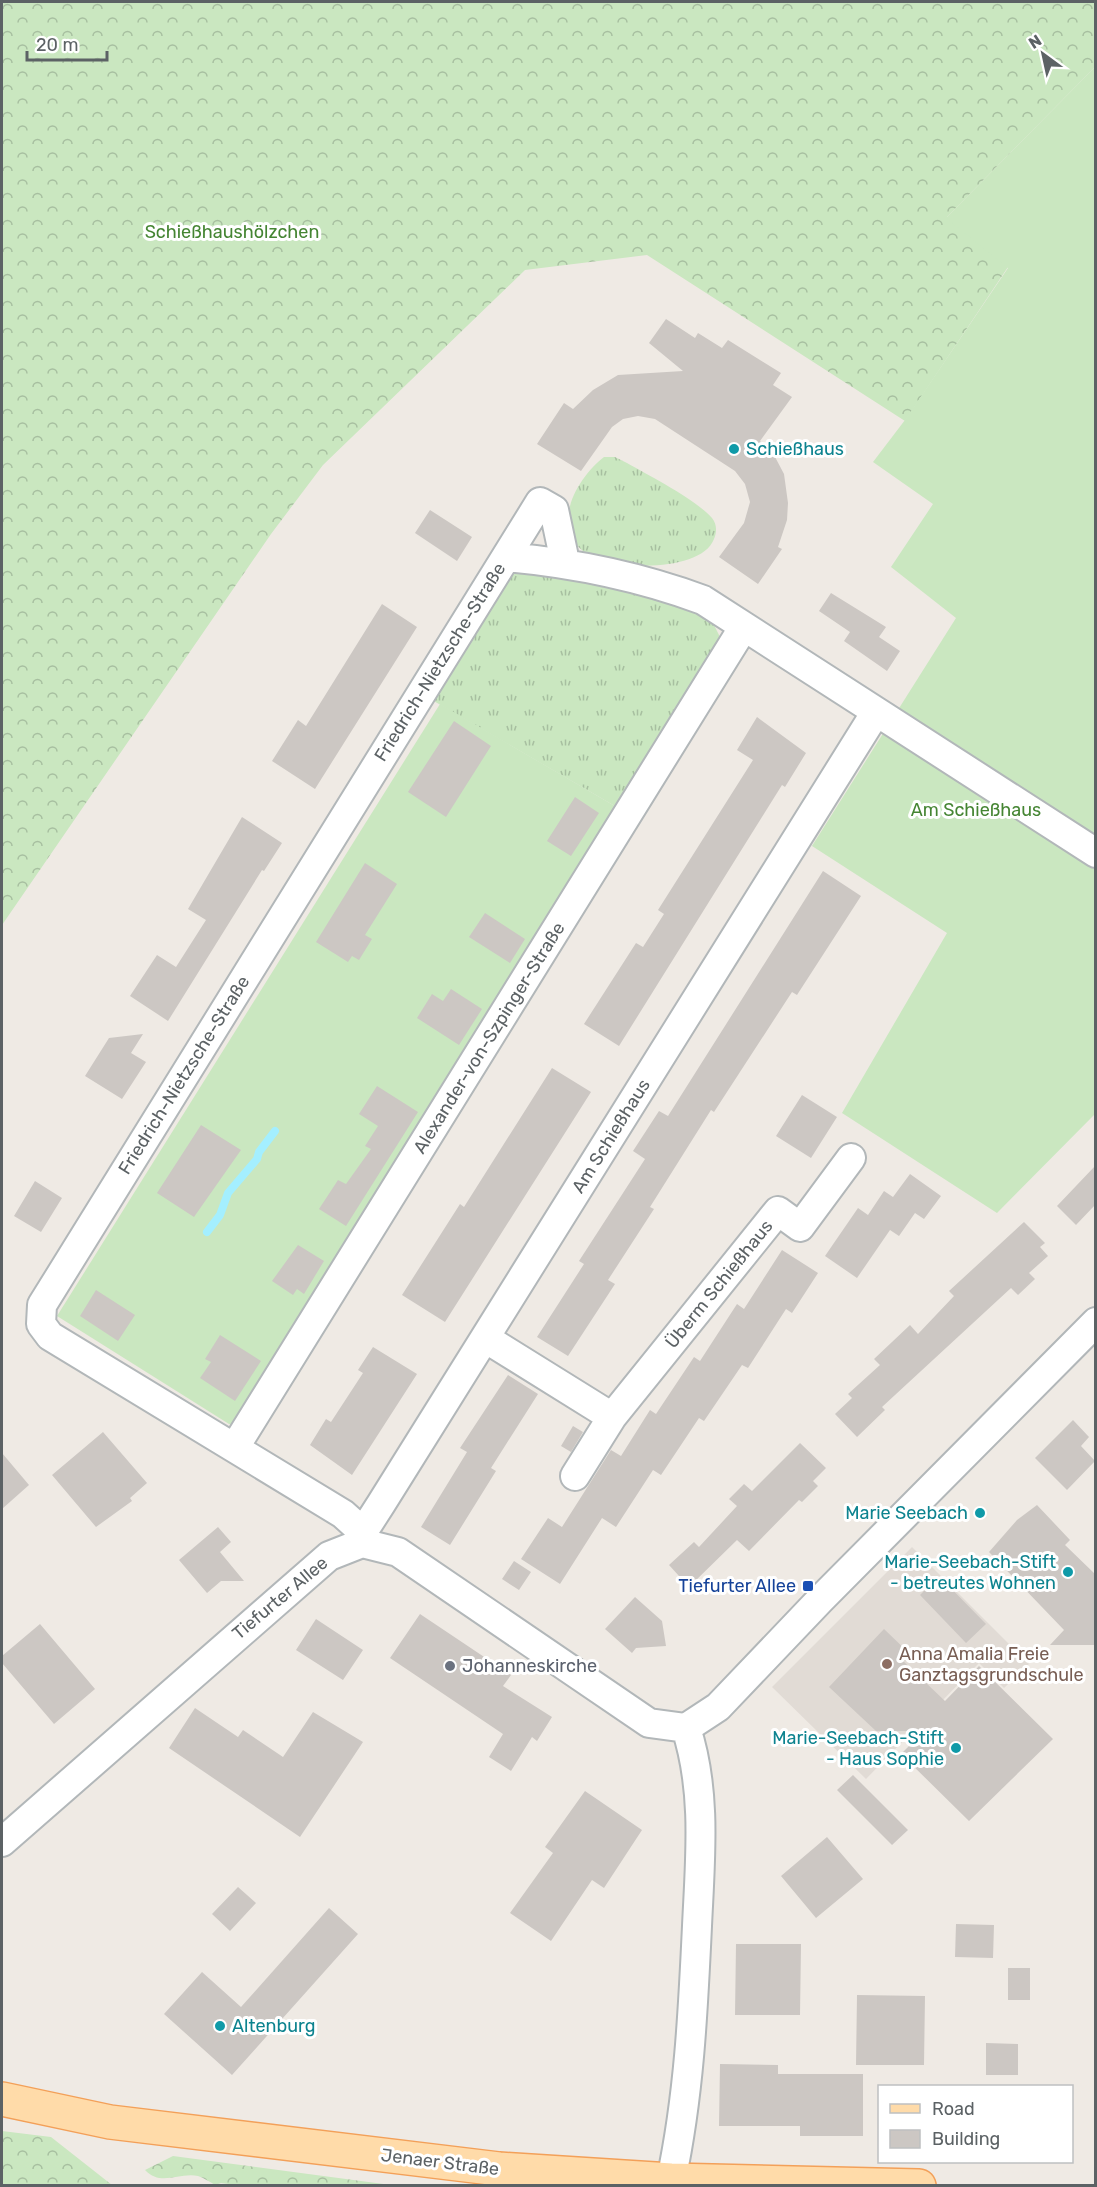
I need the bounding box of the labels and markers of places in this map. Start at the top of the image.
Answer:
place label: Schießhaus [746,438,844,460]
marker: Schießhaus [727,442,741,456]
place label: Marie Seebach [845,1502,968,1524]
marker: Marie Seebach [973,1506,987,1520]
place label: Marie-Seebach-Stift - betreutes Wohnen [884,1551,1056,1594]
marker: Marie-Seebach-Stift - betreutes Wohnen [1061,1565,1075,1579]
place label: Tiefurter Allee [678,1575,796,1597]
marker: Tiefurter Allee [801,1579,815,1593]
place label: Anna Amalia Freie Ganztagsgrundschule [899,1643,1084,1686]
place label: Johanneskirche [462,1655,597,1677]
marker: Anna Amalia Freie Ganztagsgrundschule [880,1657,894,1671]
marker: Johanneskirche [443,1659,457,1673]
place label: Marie-Seebach-Stift - Haus Sophie [772,1727,944,1770]
marker: Marie-Seebach-Stift - Haus Sophie [949,1741,963,1755]
place label: Altenburg [232,2015,315,2037]
marker: Altenburg [213,2019,227,2033]

